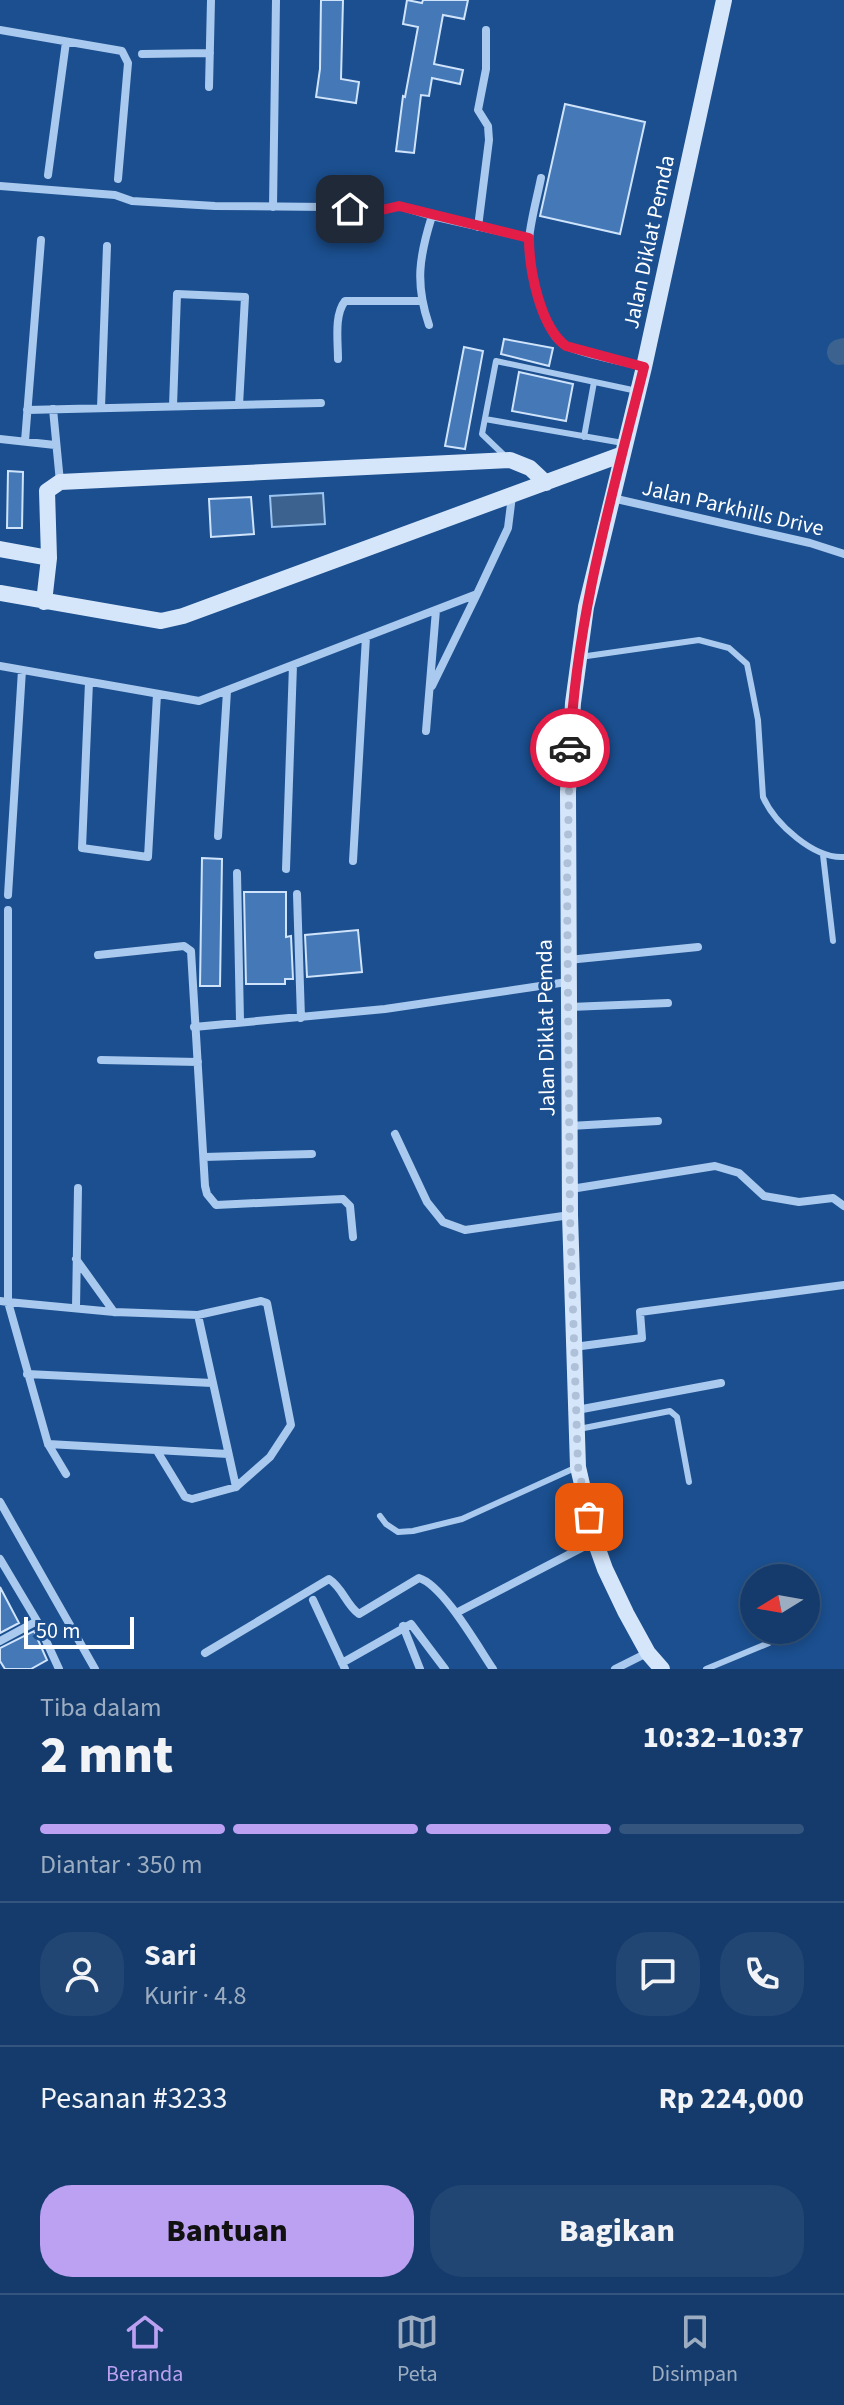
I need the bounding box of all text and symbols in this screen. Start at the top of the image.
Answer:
street label: Jalan Diklat Pemda [615,152,683,332]
pin [316,175,384,243]
icon: home [328,187,372,231]
street label: Jalan Parkhills Drive [639,472,827,545]
courier [530,708,610,788]
icon: car [548,726,592,770]
street label: Jalan Diklat Pemda [528,939,564,1117]
pin [555,1483,623,1551]
icon: bag [567,1495,611,1539]
north arrow [740,1564,820,1644]
map controls [740,1564,820,1644]
scale bar [24,1613,134,1649]
text: 50 m [36,1615,81,1647]
text: Tiba dalam [40,1689,161,1726]
text: 10:32–10:37 [643,1716,804,1759]
text: 2 mnt [40,1719,173,1793]
text: Diantar · 350 m [40,1846,202,1883]
button: person [40,1932,124,2016]
button: chat [616,1932,700,2016]
button: phone [720,1932,804,2016]
text: Sari [144,1934,197,1977]
text: Kurir · 4.8 [144,1977,246,2014]
text: Pesanan #3233 [40,2077,227,2120]
text: Rp 224,000 [658,2077,804,2120]
button: Bantuan [40,2185,414,2277]
button: Bagikan [430,2185,804,2277]
tab: Beranda [106,2310,183,2390]
tab: Peta [395,2310,439,2390]
tab: Disimpan [651,2310,738,2390]

